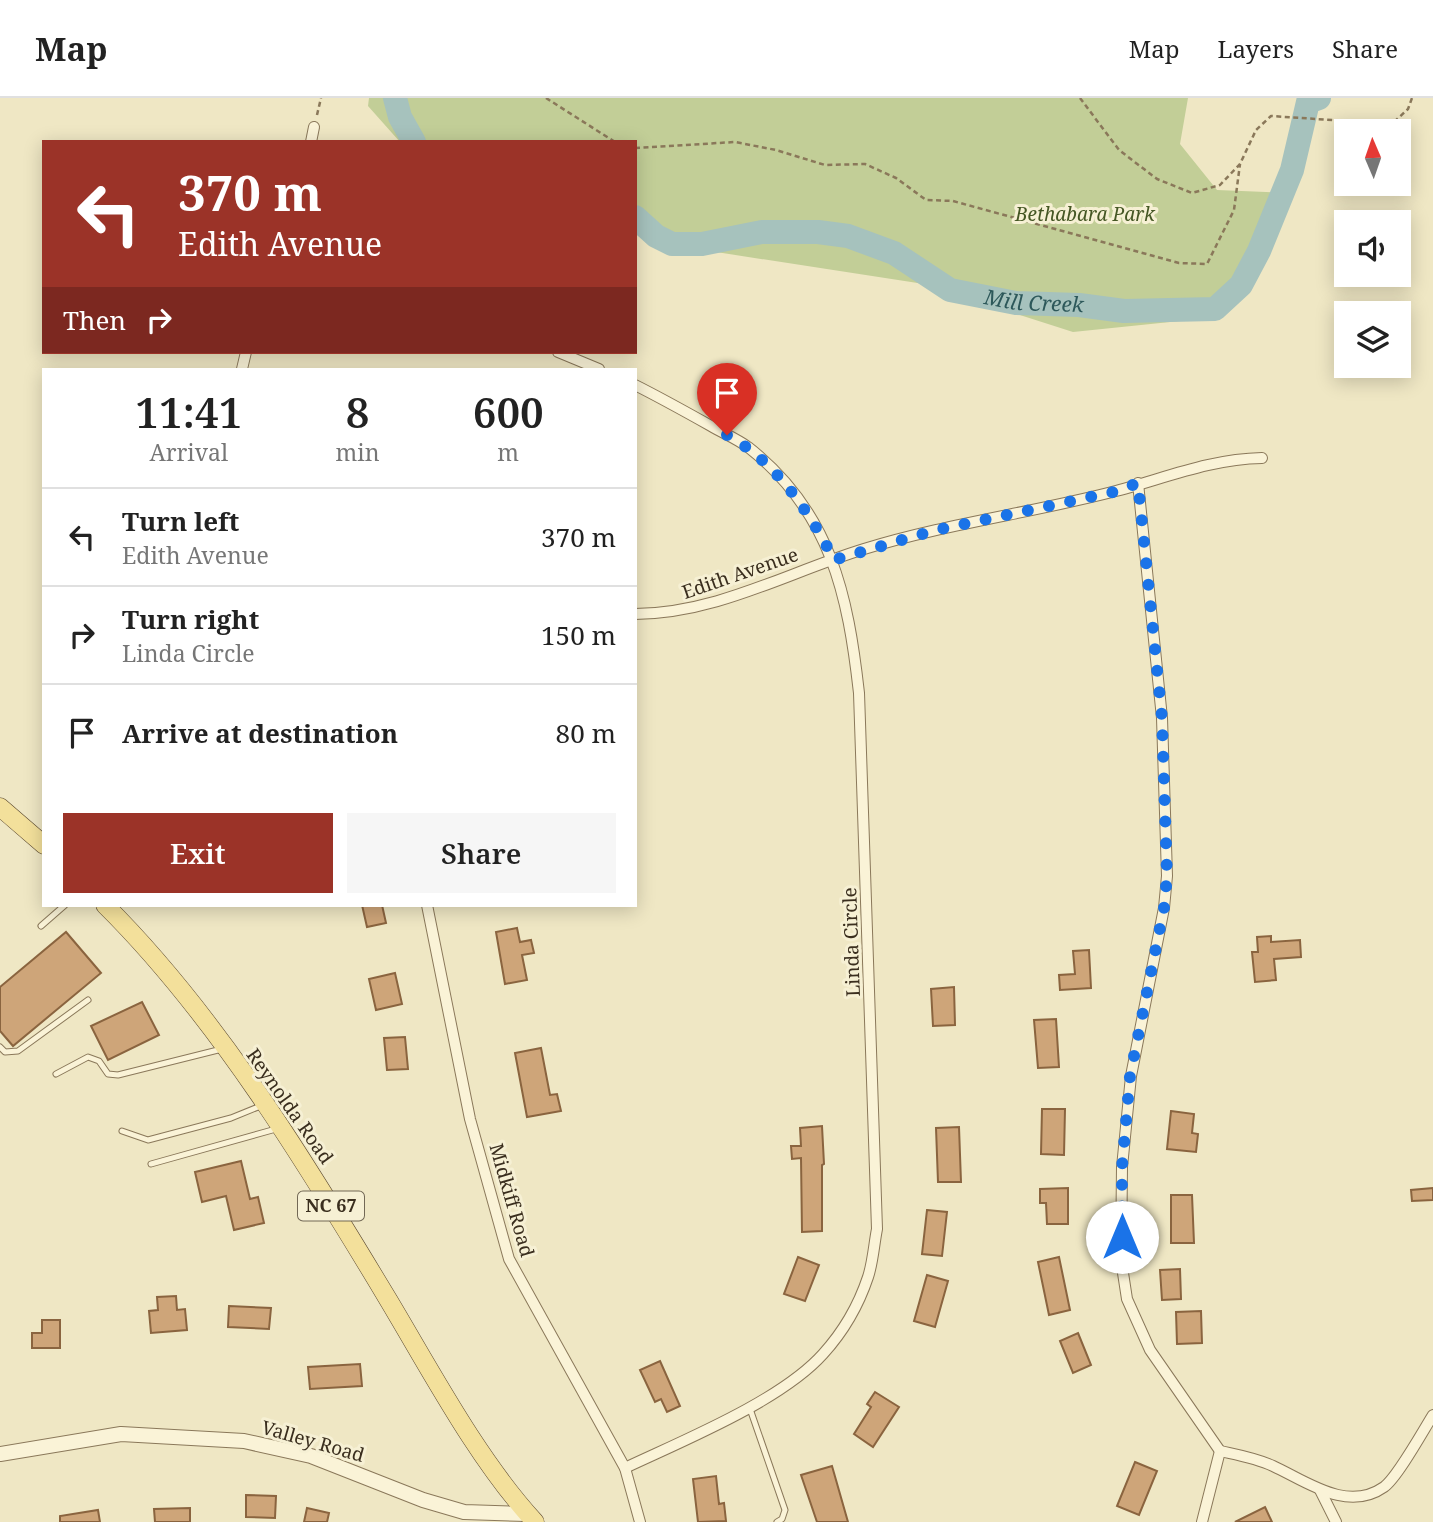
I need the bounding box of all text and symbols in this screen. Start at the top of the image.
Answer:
text: Map [35,26,108,71]
text: Map [1129,32,1180,65]
text: Layers [1218,32,1294,65]
text: Share [1332,32,1398,65]
north arrow [1334,119,1410,196]
map controls [1334,119,1411,378]
text: 370 m [178,159,322,225]
icon: left [63,168,154,259]
park label: Bethabara Park [1014,201,1156,227]
button: sound [1334,210,1411,287]
text: Edith Avenue [178,222,382,265]
water label: Mill Creek [981,282,1085,318]
icon: right [140,301,178,339]
button: layers [1334,301,1411,378]
text: Then [63,302,126,338]
pin [697,363,757,435]
icon: arrive [708,374,746,412]
text: 11:41 [135,383,242,440]
text: 8 [346,383,369,440]
text: 600 [473,383,544,440]
text: Arrival [149,436,228,468]
text: min [336,436,380,468]
text: m [497,436,519,468]
text: Turn left [122,503,239,539]
icon: left [63,518,101,556]
text: 370 m [541,519,616,555]
text: Edith Avenue [122,539,269,571]
street label: Edith Avenue [678,541,802,605]
text: Turn right [122,601,259,637]
icon: right [63,616,101,654]
text: 150 m [541,617,616,653]
text: Linda Circle [122,637,255,669]
icon: arrive [63,714,101,752]
text: Arrive at destination [122,715,398,751]
text: 80 m [556,715,616,751]
button: Exit [63,813,333,893]
button: Share [347,813,616,893]
street label: Linda Circle [836,887,866,997]
street label: Reynolda Road [240,1043,340,1169]
street label: Midkiff Road [483,1140,541,1260]
road number: NC 67 [298,1191,364,1220]
position arrow [1085,1200,1159,1274]
street label: Valley Road [259,1414,368,1468]

